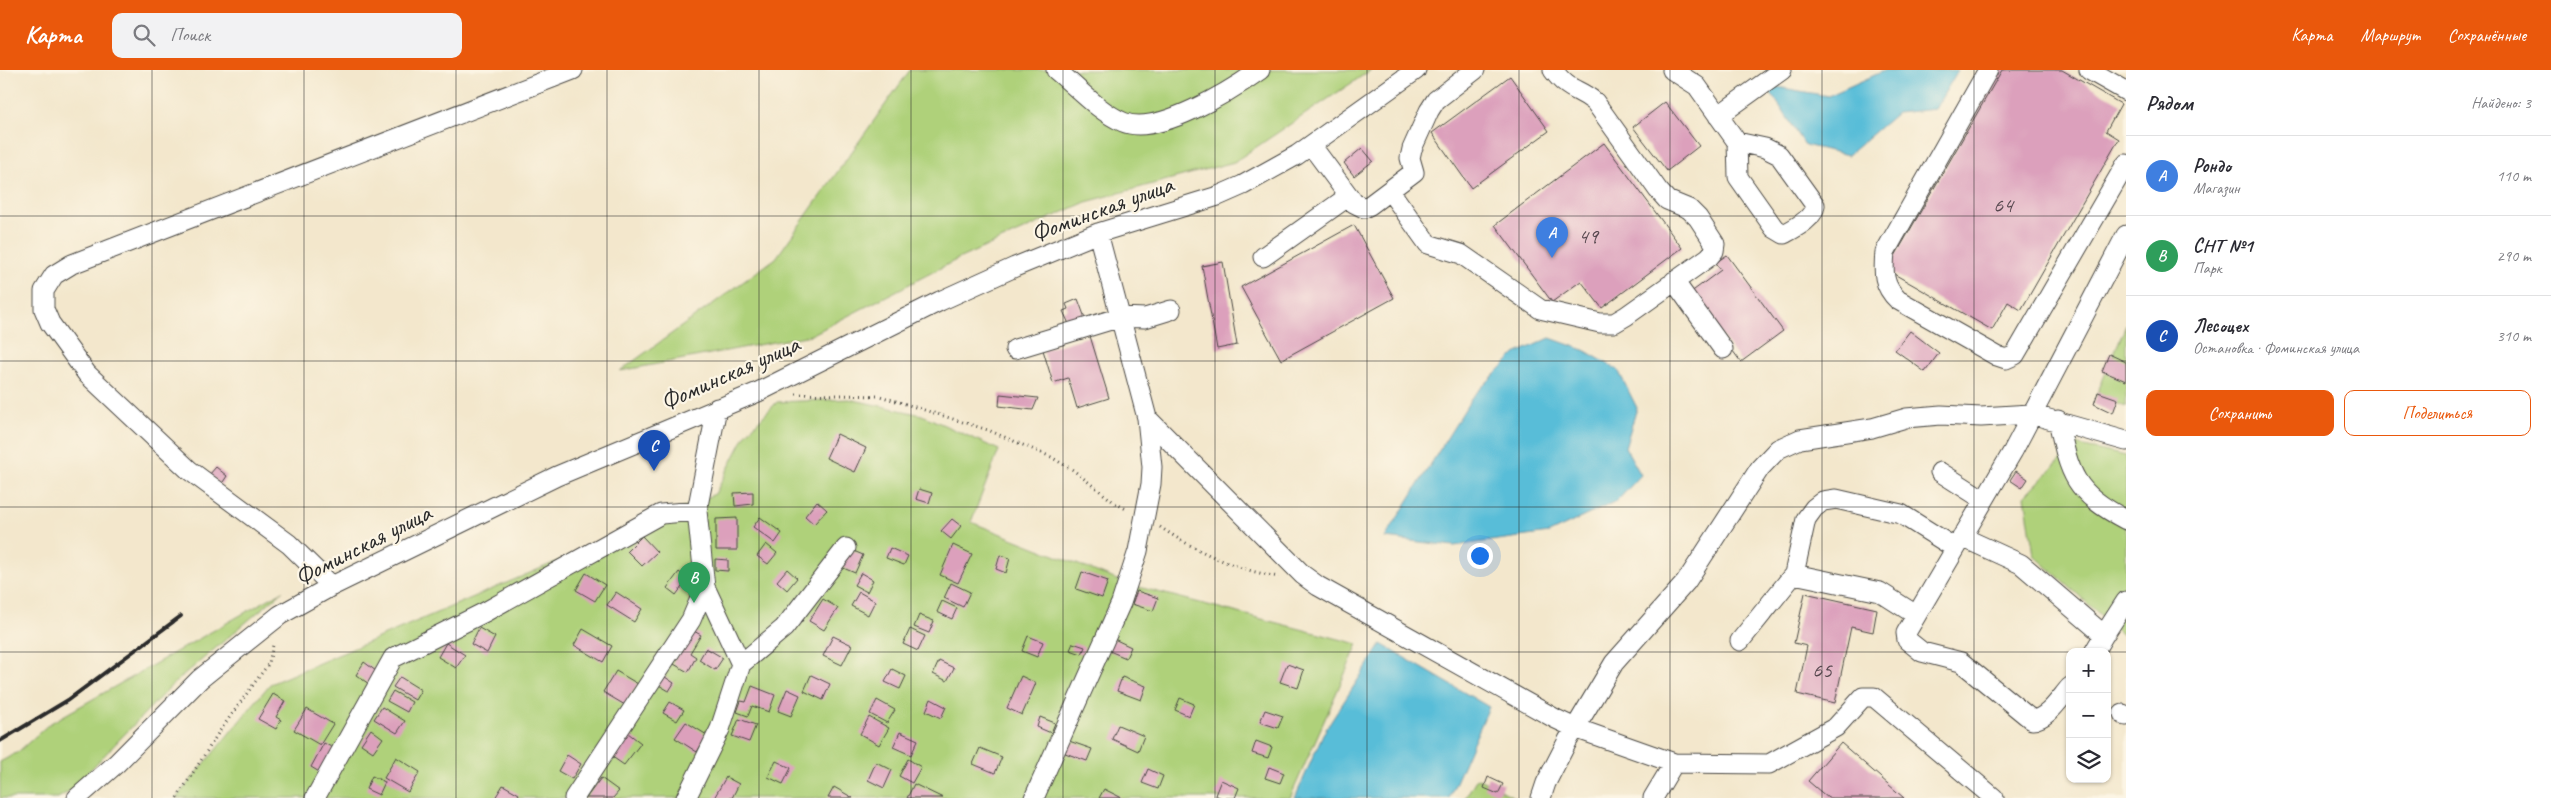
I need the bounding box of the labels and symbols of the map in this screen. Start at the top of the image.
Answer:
street label: Фоминская улица [1027,168,1179,250]
house number: 64 [1993,191,2015,219]
pin: A [1536,217,1568,258]
house number: 49 [1578,222,1600,250]
street label: Фоминская улица [655,327,806,418]
pin: C [638,430,670,471]
street label: Фоминская улица [289,496,439,593]
your location [1467,543,1493,569]
pin: B [678,562,710,603]
house number: 65 [1812,656,1833,684]

